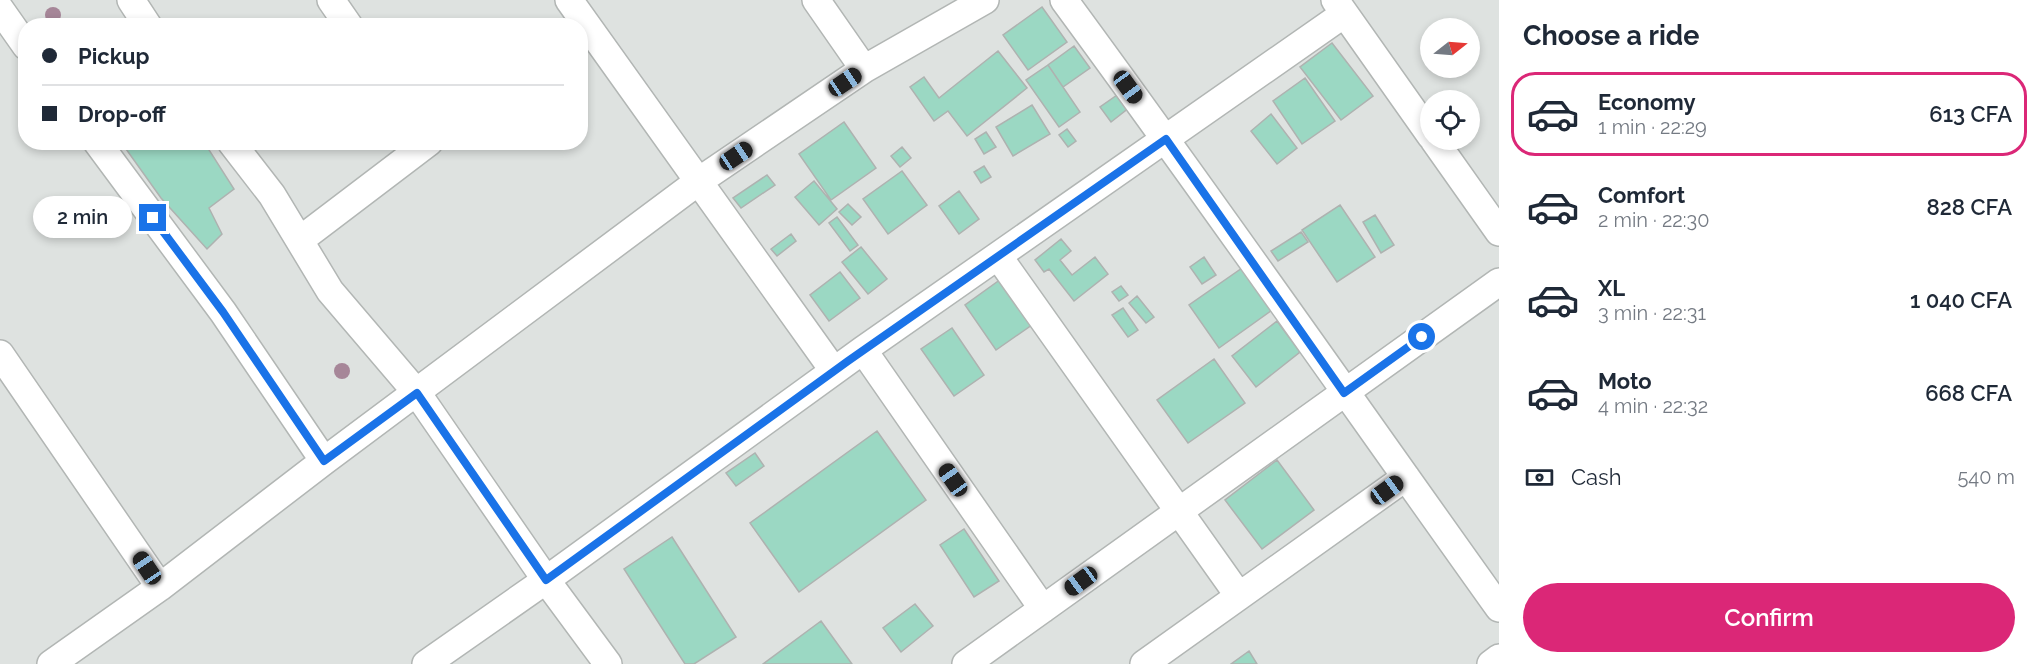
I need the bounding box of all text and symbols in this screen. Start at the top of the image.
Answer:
north arrow [1420,18,1480,78]
map controls [1420,18,1480,150]
text: Choose a ride [1523,20,1699,51]
text: Pickup [78,43,150,69]
car [825,64,865,100]
car [1110,67,1146,107]
icon: car [1526,87,1580,141]
text: Economy [1598,89,1696,115]
button: locate [1420,90,1480,150]
text: Drop-off [78,101,166,127]
text: 613 CFA [1929,101,2012,127]
text: 1 min · 22:29 [1598,115,1707,139]
car [716,138,756,174]
icon: car [1526,180,1580,234]
text: Comfort [1598,182,1685,208]
text: 828 CFA [1927,194,2012,220]
callout: 2 min [33,197,132,239]
route end [139,204,166,231]
text: 2 min [57,205,108,229]
text: 2 min · 22:30 [1598,208,1709,232]
icon: car [1526,273,1580,327]
text: XL [1598,275,1625,301]
text: 1 040 CFA [1910,287,2012,313]
text: 3 min · 22:31 [1598,301,1706,325]
route start [1408,323,1435,350]
icon: car [1526,366,1580,420]
text: Moto [1598,368,1652,394]
text: 668 CFA [1925,380,2012,406]
text: 4 min · 22:32 [1598,394,1708,418]
car [935,460,971,500]
icon: cash [1523,461,1556,494]
text: Cash [1571,464,1622,490]
text: 540 m [1957,465,2015,489]
car [1367,472,1407,508]
car [129,548,165,588]
car [1061,563,1101,599]
button: Confirm [1523,583,2015,652]

